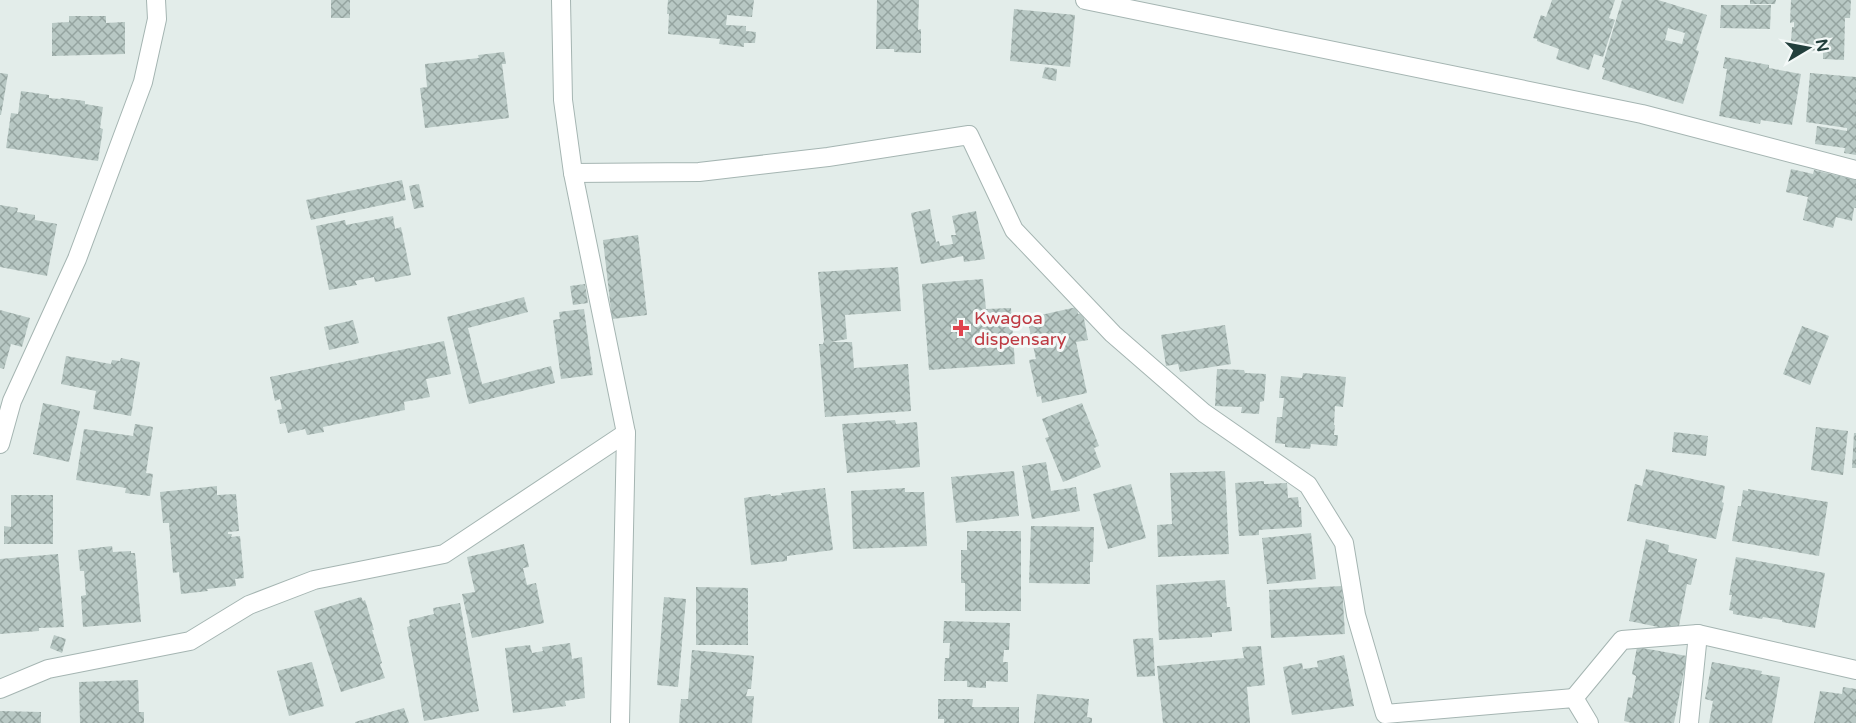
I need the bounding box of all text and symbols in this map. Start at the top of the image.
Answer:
north arrow [1778,18,1838,78]
text: N [1811,38,1833,54]
place label: Kwagoa dispensary [974,307,1067,350]
marker: Kwagoa dispensary [952,319,970,337]

